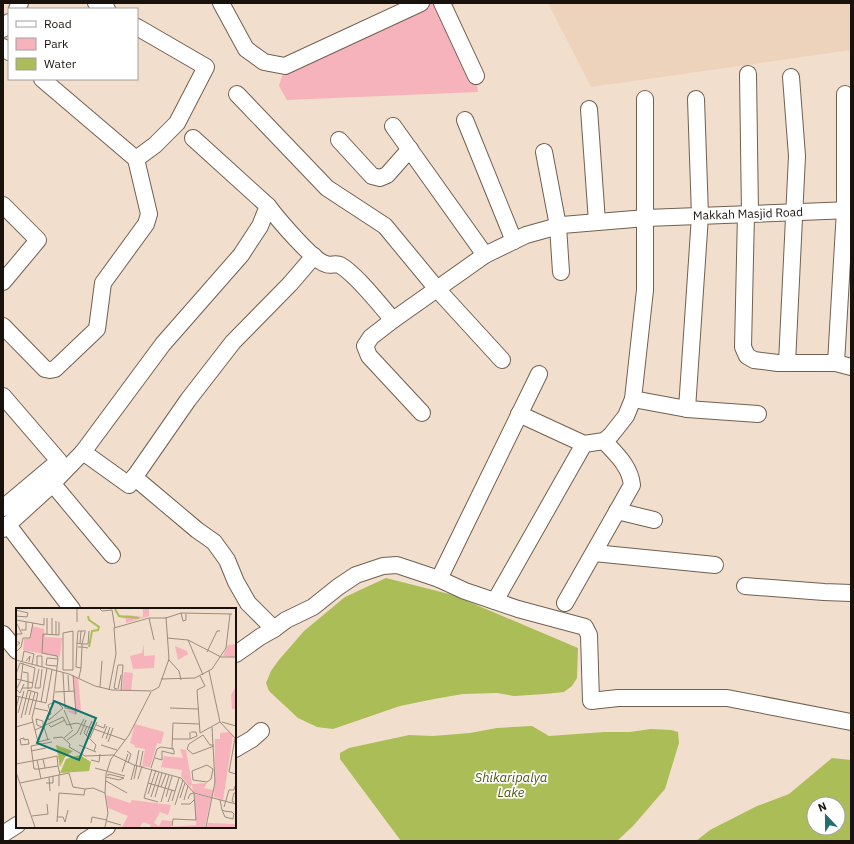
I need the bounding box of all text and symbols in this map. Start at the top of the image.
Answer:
legend [8,8,138,80]
text: Road [44,16,72,31]
text: Park [44,36,69,51]
text: Water [44,56,77,71]
street label: Makkah Masjid Road [693,204,803,223]
inset map [16,608,236,828]
water label: Shikaripalya Lake [475,769,547,801]
north arrow [806,796,846,836]
text: N [816,799,829,815]

